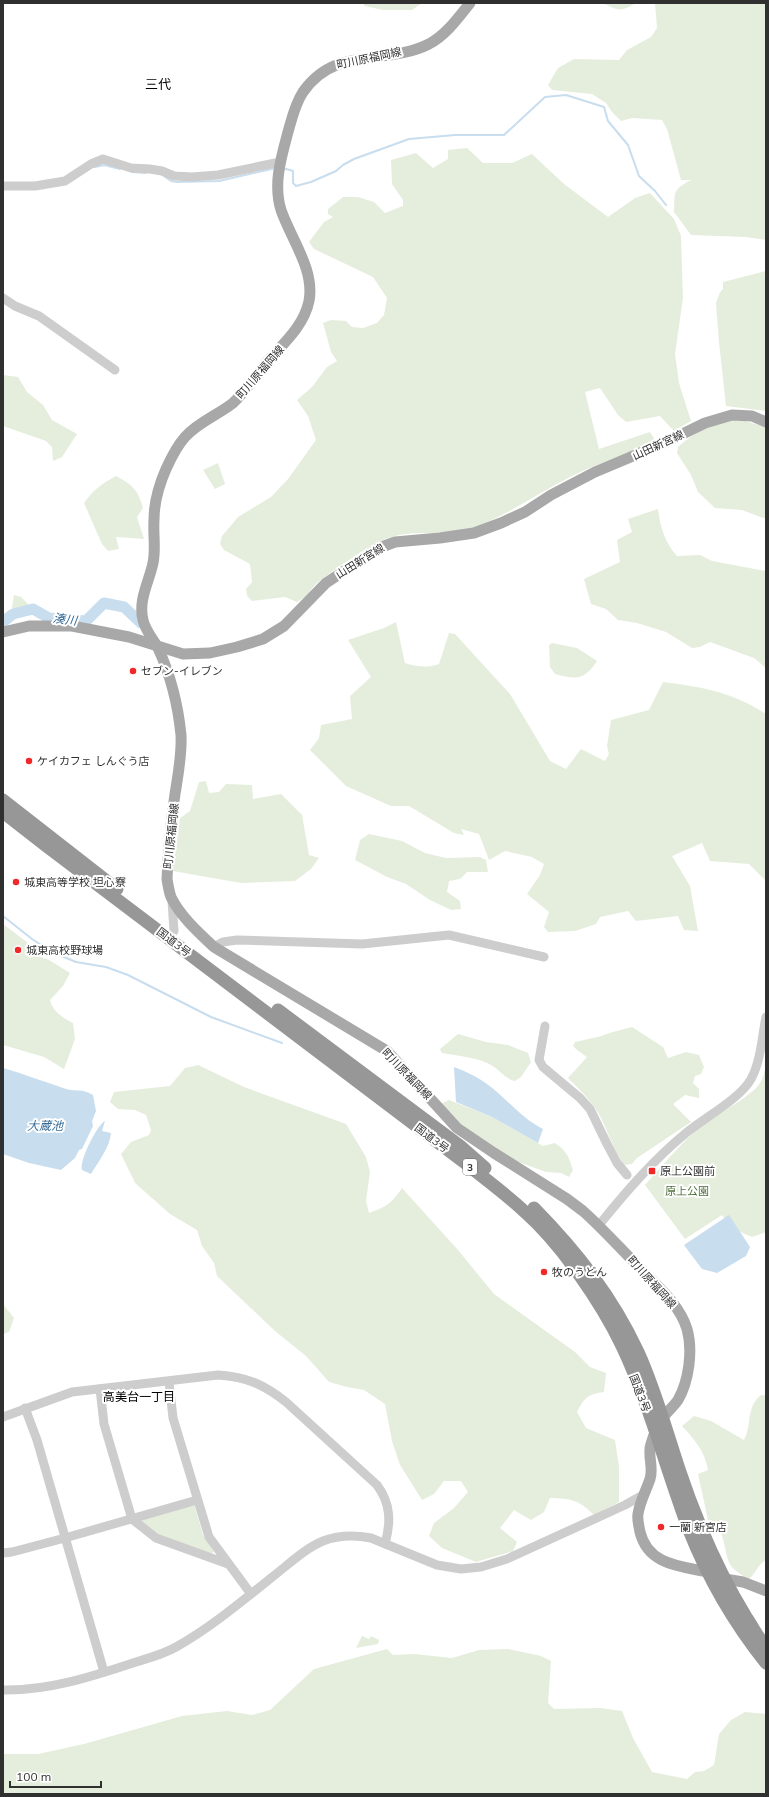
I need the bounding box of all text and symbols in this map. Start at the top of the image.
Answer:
street label: 町川原福岡線 [335,44,403,72]
district label: 三代 [145,76,171,92]
street label: 町川原福岡線 [233,343,287,401]
street label: 山田新宮線 [630,427,686,463]
street label: 山田新宮線 [333,540,387,582]
water label: 湊川 [52,610,80,628]
place label: セブン-イレブン [141,664,223,678]
marker: セブン-イレブン [128,666,138,676]
place label: ケイカフェ しんぐう店 [37,754,149,768]
marker: ケイカフェ しんぐう店 [24,756,34,766]
street label: 町川原福岡線 [161,802,181,870]
place label: 城東高等学校 坦心寮 [24,875,126,889]
marker: 城東高等学校 坦心寮 [11,877,21,887]
street label: 国道3号 [154,924,194,960]
place label: 城東高校野球場 [26,943,103,957]
marker: 城東高校野球場 [13,945,23,955]
street label: 町川原福岡線 [379,1045,435,1103]
water label: 大蔵池 [27,1118,64,1133]
street label: 国道3号 [412,1120,452,1156]
road number: 3 [463,1159,477,1175]
place label: 原上公園前 [660,1164,715,1178]
marker: 原上公園前 [647,1166,657,1176]
park label: 原上公園 [665,1184,709,1198]
street label: 町川原福岡線 [625,1253,679,1311]
place label: 牧のうどん [552,1265,607,1279]
marker: 牧のうどん [539,1267,549,1277]
street label: 国道3号 [626,1372,654,1414]
district label: 高美台一丁目 [103,1389,175,1404]
place label: 一蘭 新宮店 [669,1520,727,1534]
marker: 一蘭 新宮店 [656,1522,666,1532]
scale bar [10,1763,101,1789]
text: 100 m [16,1769,51,1784]

